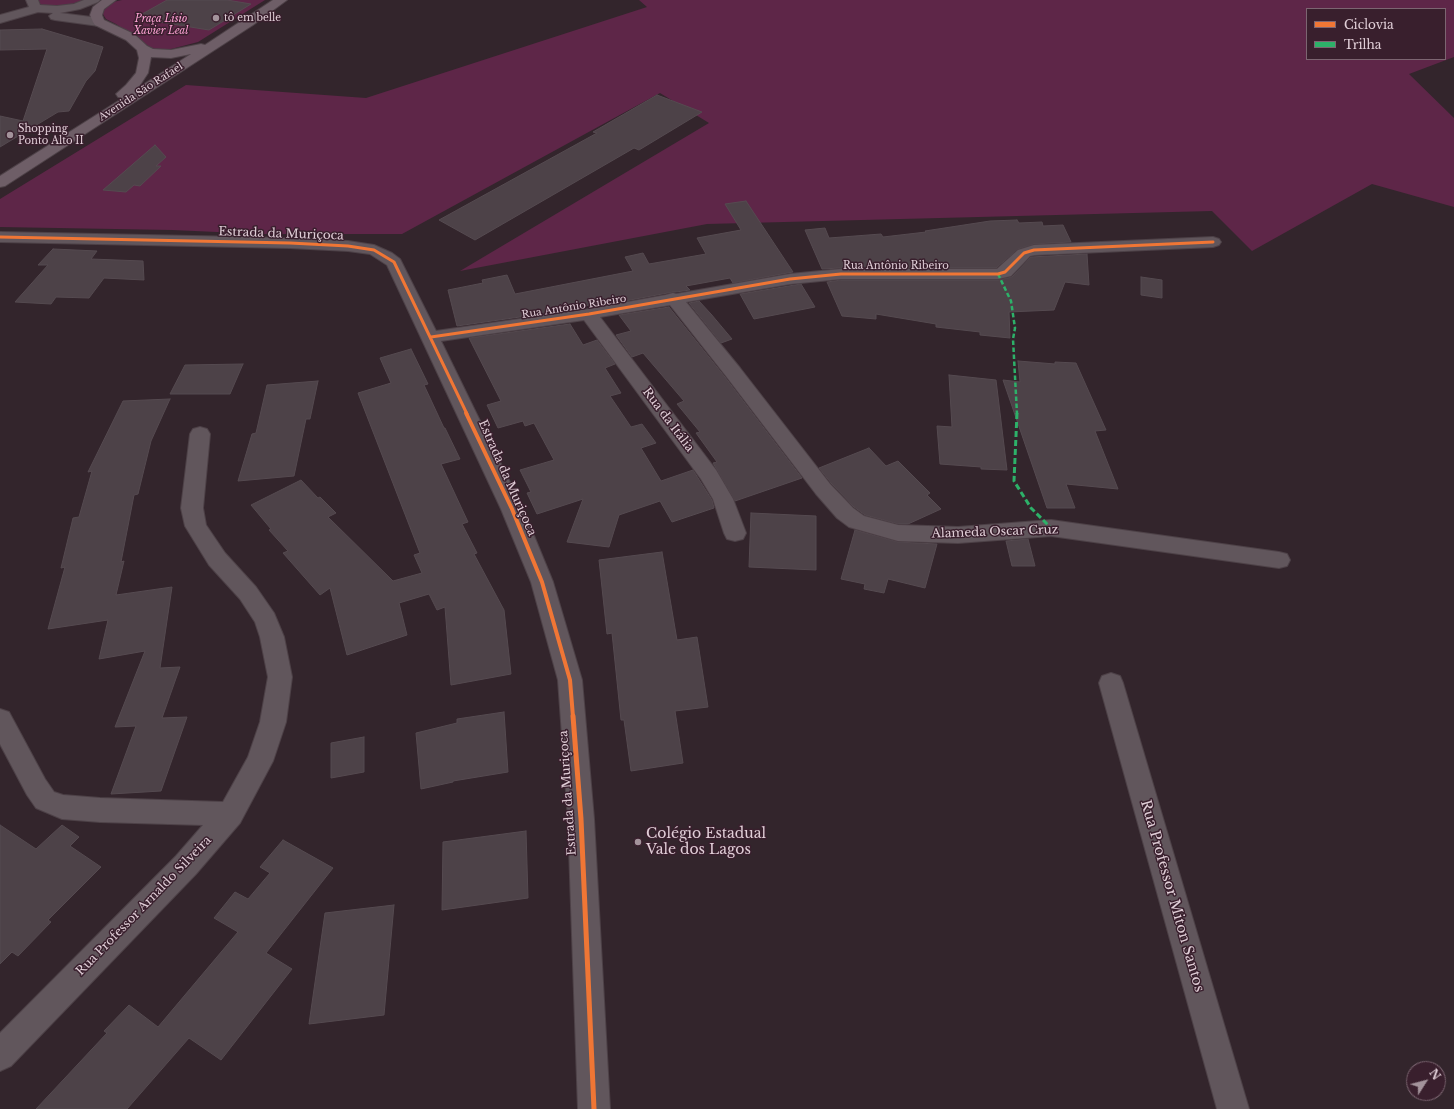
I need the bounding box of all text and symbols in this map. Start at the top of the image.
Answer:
legend [1306,8,1446,60]
place label: tô em belle [224,12,281,24]
park label: Praça Lísio Xavier Leal [134,13,188,36]
marker: tô em belle [211,13,221,23]
text: Ciclovia [1344,17,1394,32]
text: Trilha [1344,37,1381,52]
street label: Avenida São Rafael [97,60,185,124]
place label: Shopping Ponto Alto II [18,123,84,146]
marker: Shopping Ponto Alto II [5,130,15,140]
street label: Estrada da Muriçoca [218,225,344,243]
street label: Rua Antônio Ribeiro [843,260,949,272]
street label: Rua Antônio Ribeiro [521,293,627,321]
street label: Rua da Itália [639,385,697,455]
street label: Estrada da Muriçoca [475,418,539,538]
street label: Alameda Oscar Cruz [931,523,1059,541]
street label: Estrada da Muriçoca [556,730,580,856]
street label: Rua Professor Miton Santos [1136,798,1208,994]
place label: Colégio Estadual Vale dos Lagos [646,826,766,858]
street label: Rua Professor Arnaldo Silveira [73,833,215,979]
marker: Colégio Estadual Vale dos Lagos [633,837,643,847]
north arrow [1406,1061,1446,1101]
text: N [1426,1066,1444,1083]

